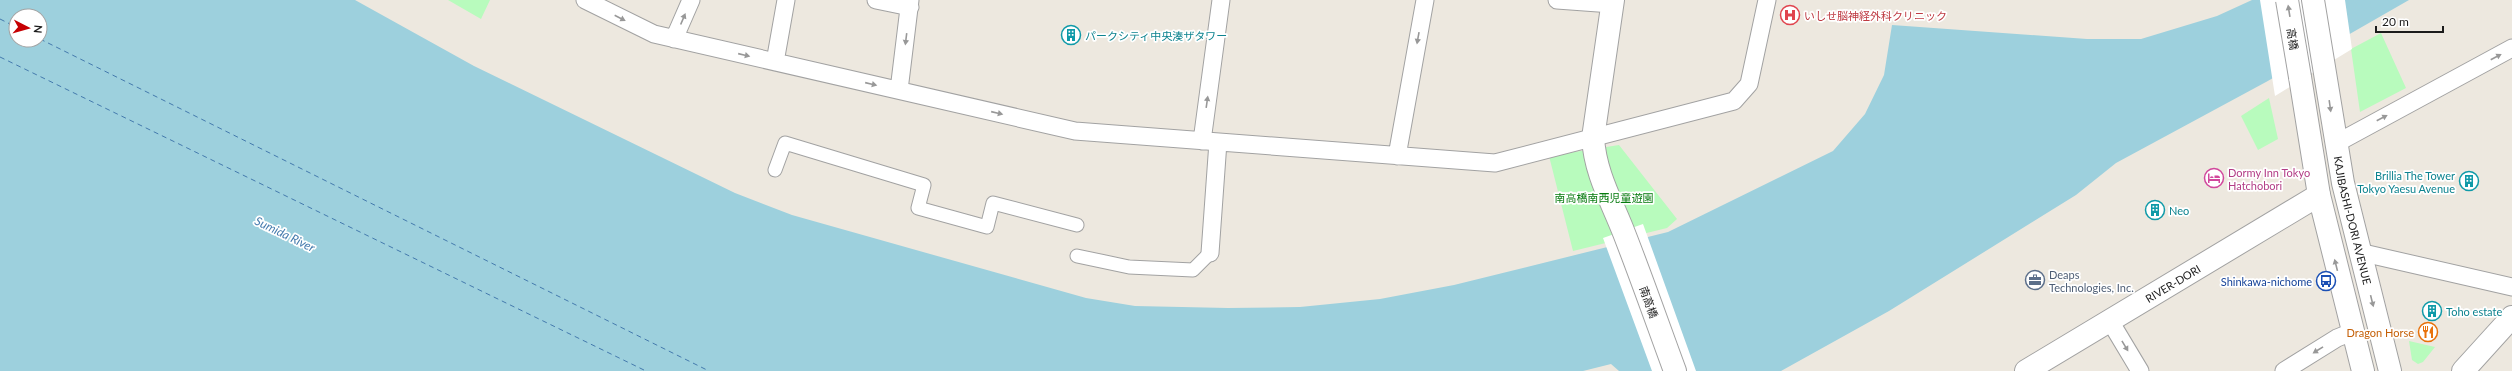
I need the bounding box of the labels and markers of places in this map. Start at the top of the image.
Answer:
hospital icon: いしせ脳神経外科クリニック [1779,4,1801,26]
place label: いしせ脳神経外科クリニック [1804,9,1947,22]
building icon: パークシティ中央湊ザタワー [1060,24,1082,46]
place label: パークシティ中央湊ザタワー [1085,29,1227,42]
place label: Dormy Inn Tokyo Hatchobori [2228,166,2310,192]
hotel icon: Dormy Inn Tokyo Hatchobori [2203,167,2225,189]
place label: Brillia The Tower Tokyo Yaesu Avenue [2357,169,2455,195]
building icon: Brillia The Tower Tokyo Yaesu Avenue [2458,170,2480,192]
building icon: Neo [2144,199,2166,221]
place label: Neo [2169,204,2189,217]
place label: Deaps Technologies, Inc. [2049,268,2134,294]
office icon: Deaps Technologies, Inc. [2024,269,2046,291]
bus stop icon: Shinkawa-nichome [2315,270,2337,292]
place label: Shinkawa-nichome [2221,275,2312,288]
building icon: Toho estate [2421,300,2443,322]
place label: Toho estate [2446,305,2502,318]
restaurant icon: Dragon Horse [2417,321,2439,343]
place label: Dragon Horse [2347,326,2414,339]

